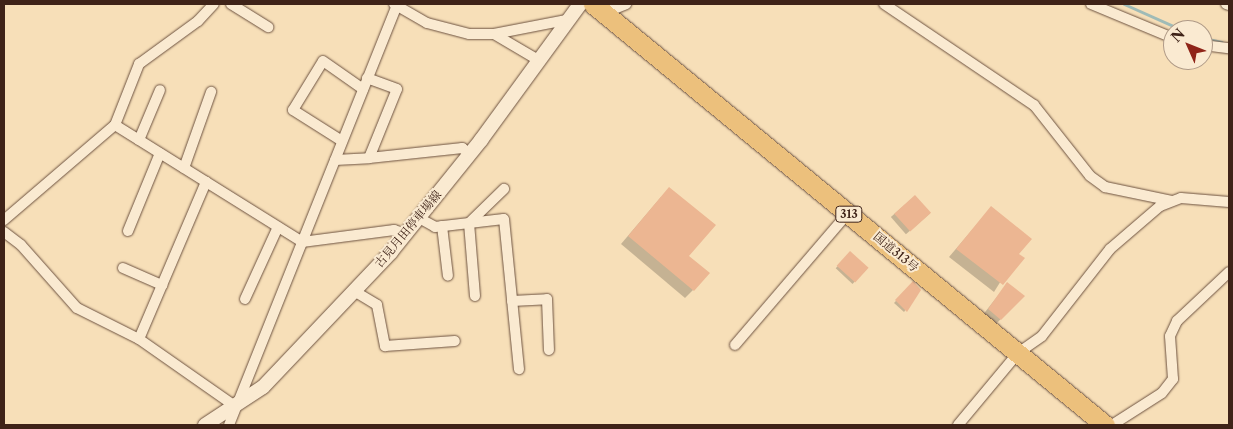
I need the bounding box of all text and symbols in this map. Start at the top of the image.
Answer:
north arrow [1163,20,1213,70]
text: N [1167,25,1189,46]
street label: 古見月田停車場線 [372,188,444,270]
road number: 313 [835,205,863,222]
street label: 国道313号 [871,229,921,275]

